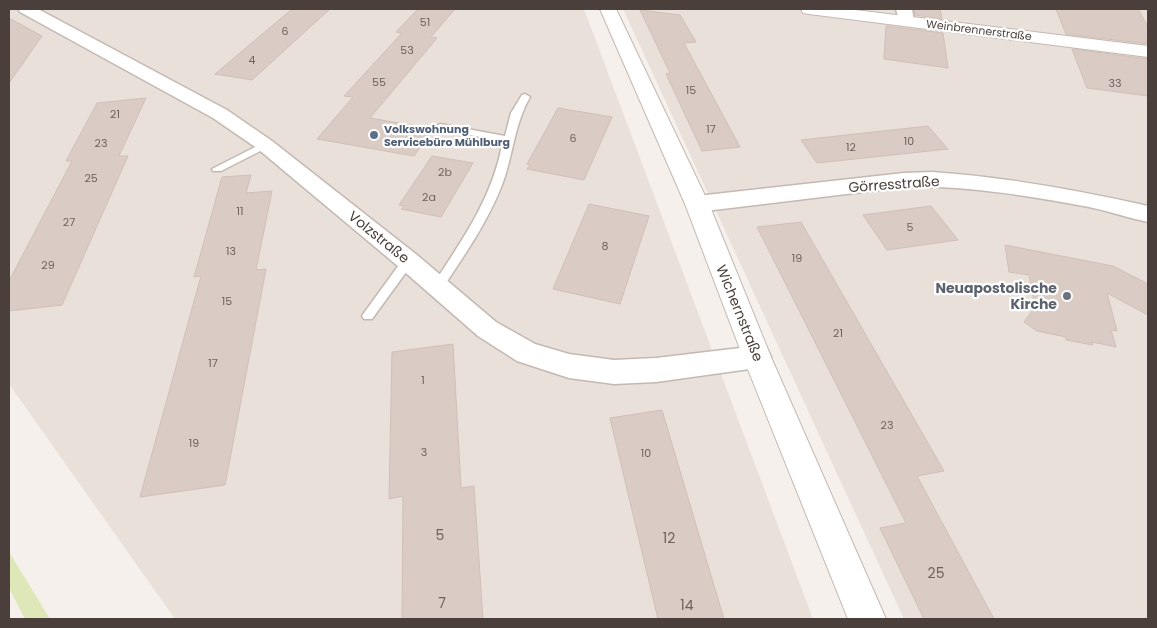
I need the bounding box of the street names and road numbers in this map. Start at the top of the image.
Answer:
street label: Weinbrennerstraße [925,16,1033,44]
street label: Görresstraße [848,171,941,197]
street label: Volzstraße [344,206,414,268]
street label: Wichernstraße [711,262,769,365]

